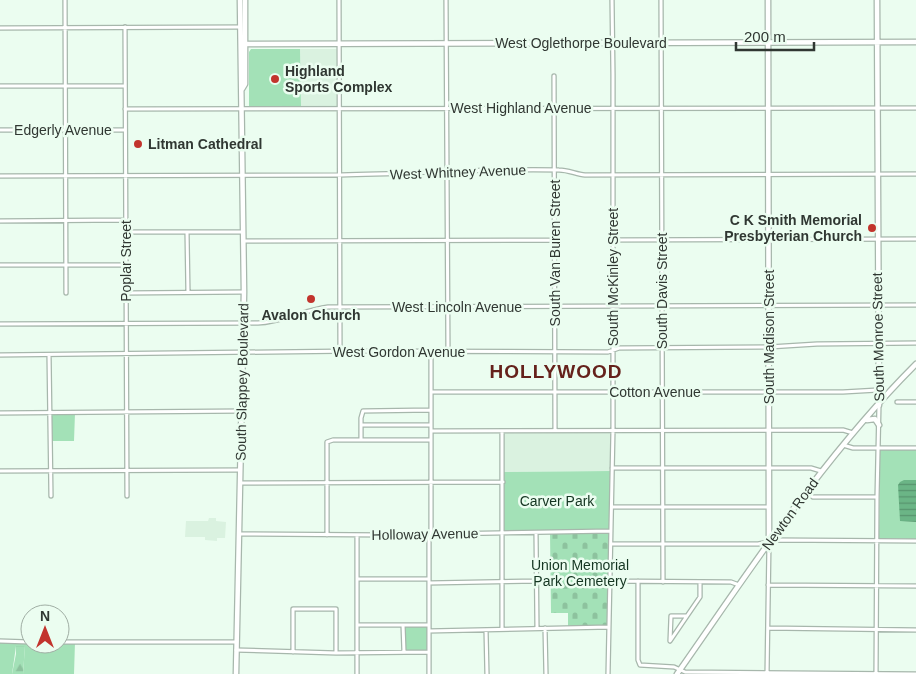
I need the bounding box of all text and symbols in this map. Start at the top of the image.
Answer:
scale bar [736,20,814,52]
text: 200 m [744,28,786,45]
street label: West Oglethorpe Boulevard [495,35,667,51]
place label: Highland Sports Complex [285,63,393,95]
marker: Highland Sports Complex [269,73,281,85]
street label: West Highland Avenue [450,100,592,116]
street label: Edgerly Avenue [14,122,112,138]
place label: Litman Cathedral [148,136,262,152]
marker: Litman Cathedral [132,138,144,150]
street label: West Whitney Avenue [390,162,527,182]
street label: South Van Buren Street [547,179,563,326]
street label: South McKinley Street [605,208,621,346]
place label: C K Smith Memorial Presbyterian Church [724,212,862,244]
street label: Poplar Street [118,220,134,302]
marker: C K Smith Memorial Presbyterian Church [866,222,878,234]
street label: South Davis Street [654,233,670,349]
street label: South Madison Street [761,270,777,404]
street label: South Monroe Street [869,272,887,402]
marker: Avalon Church [305,293,317,305]
street label: West Lincoln Avenue [392,299,522,315]
street label: South Slappey Boulevard [233,303,251,461]
place label: Avalon Church [261,307,361,323]
street label: West Gordon Avenue [333,344,465,360]
district label: HOLLYWOOD [490,361,622,382]
street label: Cotton Avenue [609,384,701,400]
street label: Newton Road [759,475,821,553]
park label: Carver Park [520,493,595,509]
street label: Holloway Avenue [371,525,479,543]
park label: Union Memorial Park Cemetery [531,557,629,589]
north arrow [20,604,70,654]
text: N [40,608,50,624]

